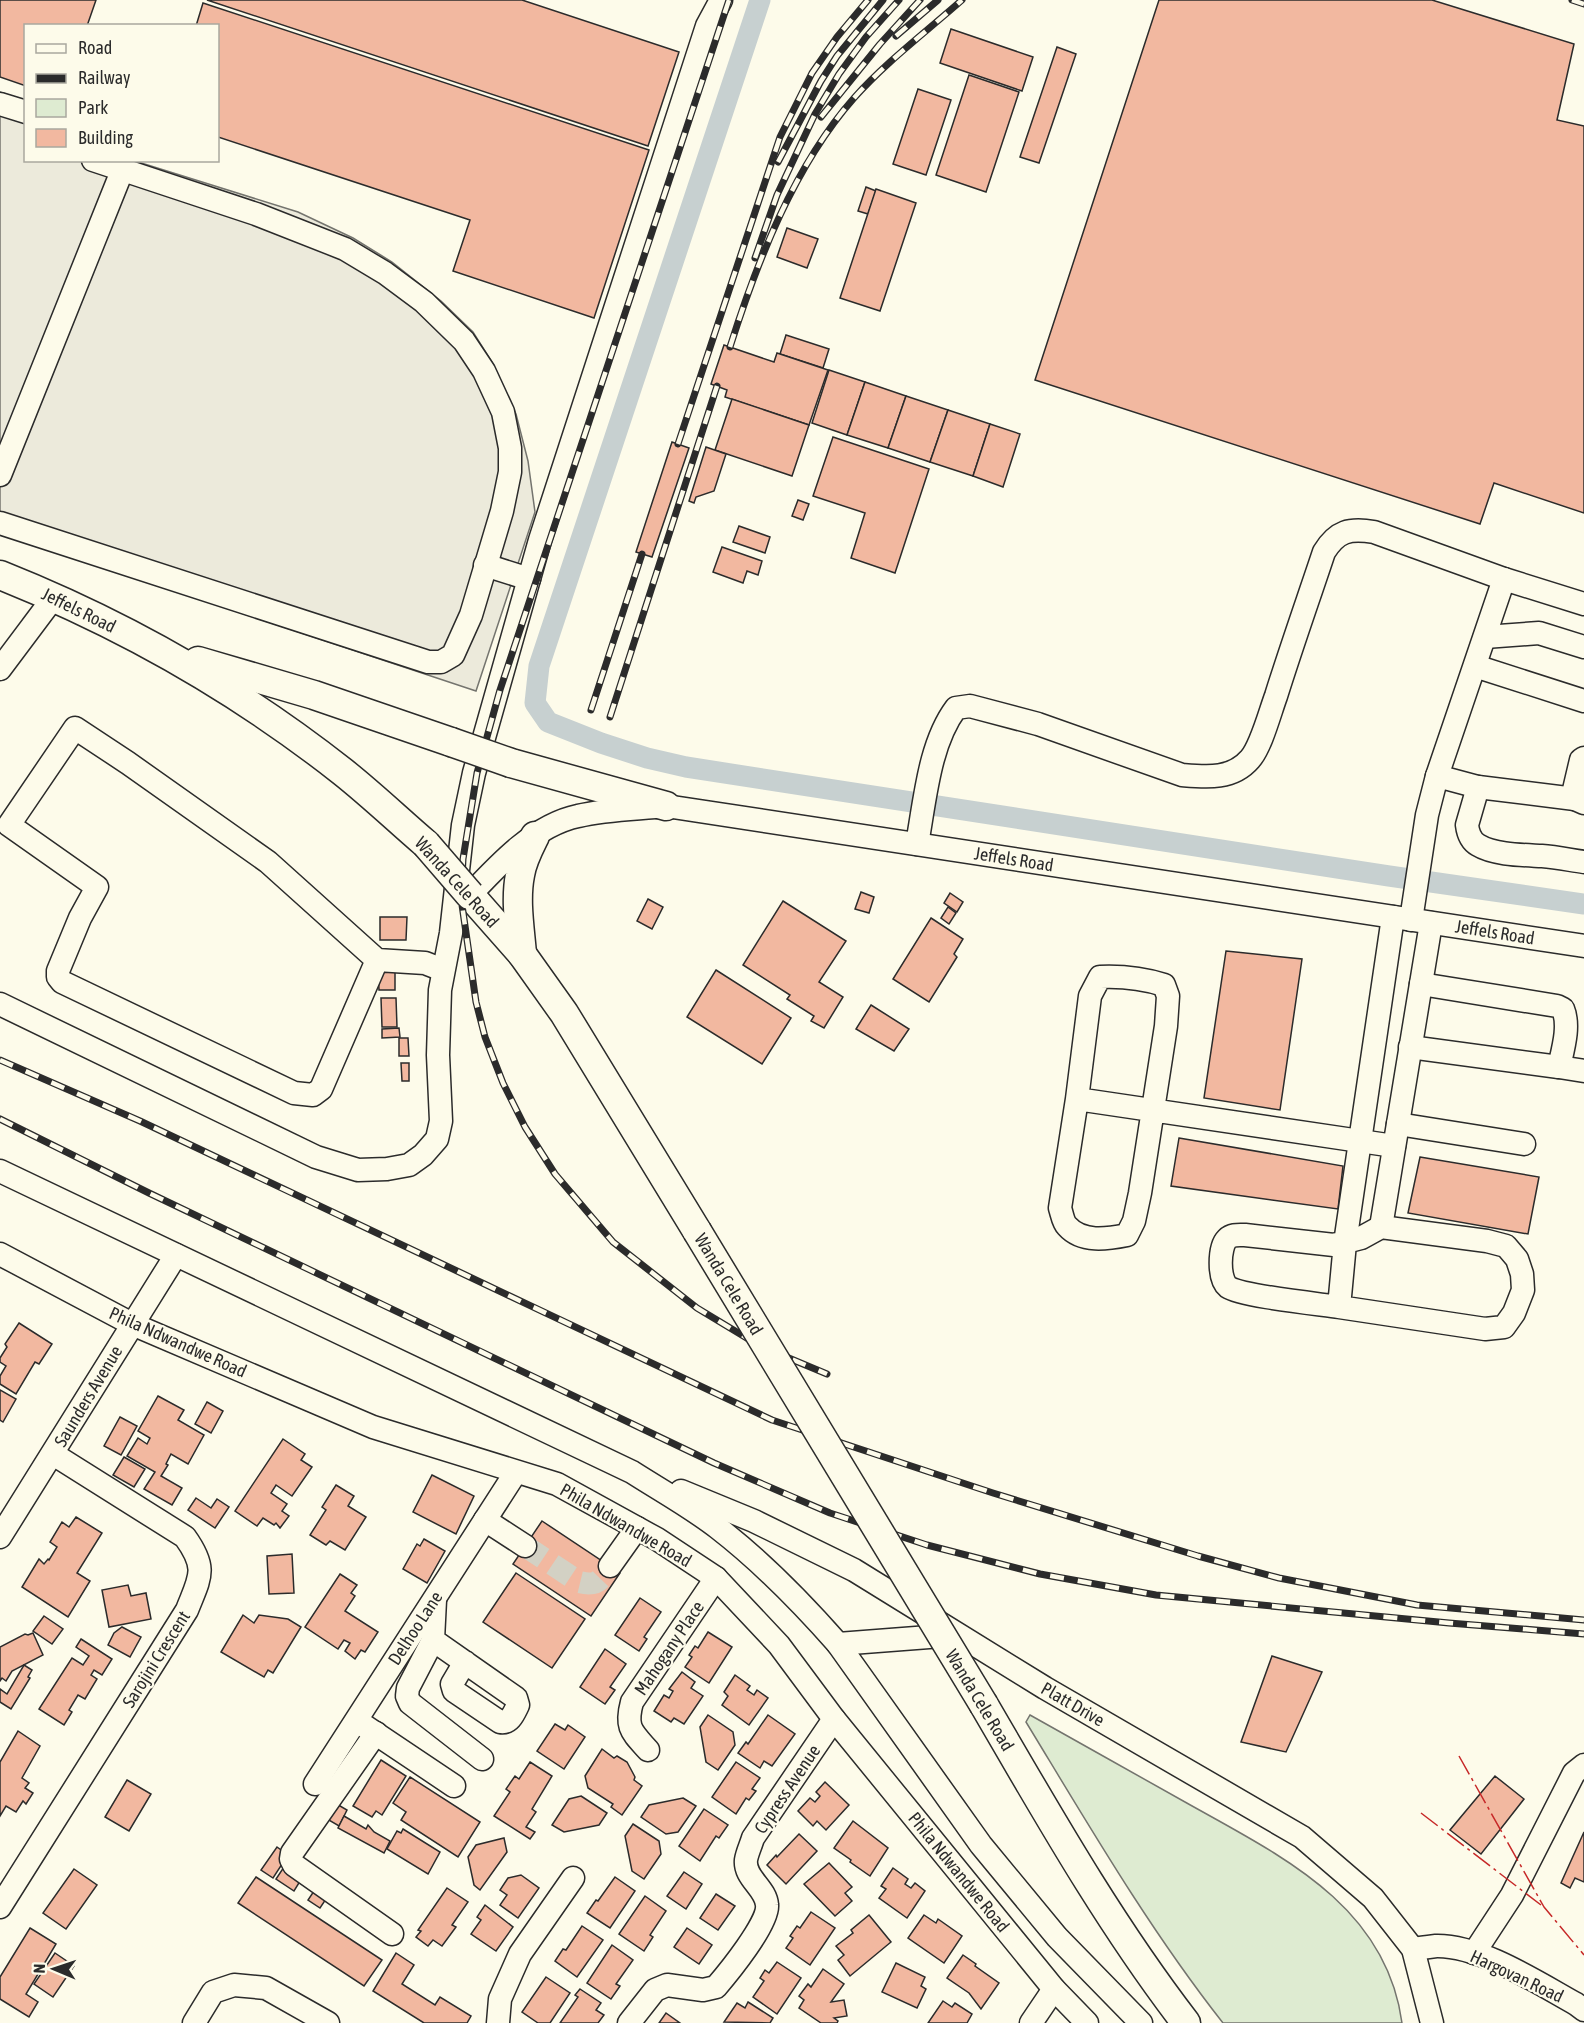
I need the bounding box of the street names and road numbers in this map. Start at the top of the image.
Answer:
street label: Jeffels Road [39,583,119,637]
street label: Wanda Cele Road [411,832,503,932]
street label: Jeffels Road [973,842,1055,876]
street label: Jeffels Road [1454,915,1536,949]
street label: Wanda Cele Road [690,1229,768,1339]
street label: Phila Ndwandwe Road [106,1302,250,1382]
street label: Saunders Avenue [50,1342,126,1450]
street label: Phila Ndwandwe Road [557,1479,695,1571]
street label: Delhoo Lane [383,1587,447,1669]
street label: Mahogany Place [630,1597,708,1699]
street label: Sarojini Crescent [118,1607,194,1711]
street label: Wanda Cele Road [941,1645,1019,1755]
street label: Platt Drive [1038,1677,1108,1731]
street label: Cypress Avenue [750,1741,824,1837]
street label: Phila Ndwandwe Road [904,1808,1014,1936]
street label: Hargovan Road [1467,1945,1567,2007]

